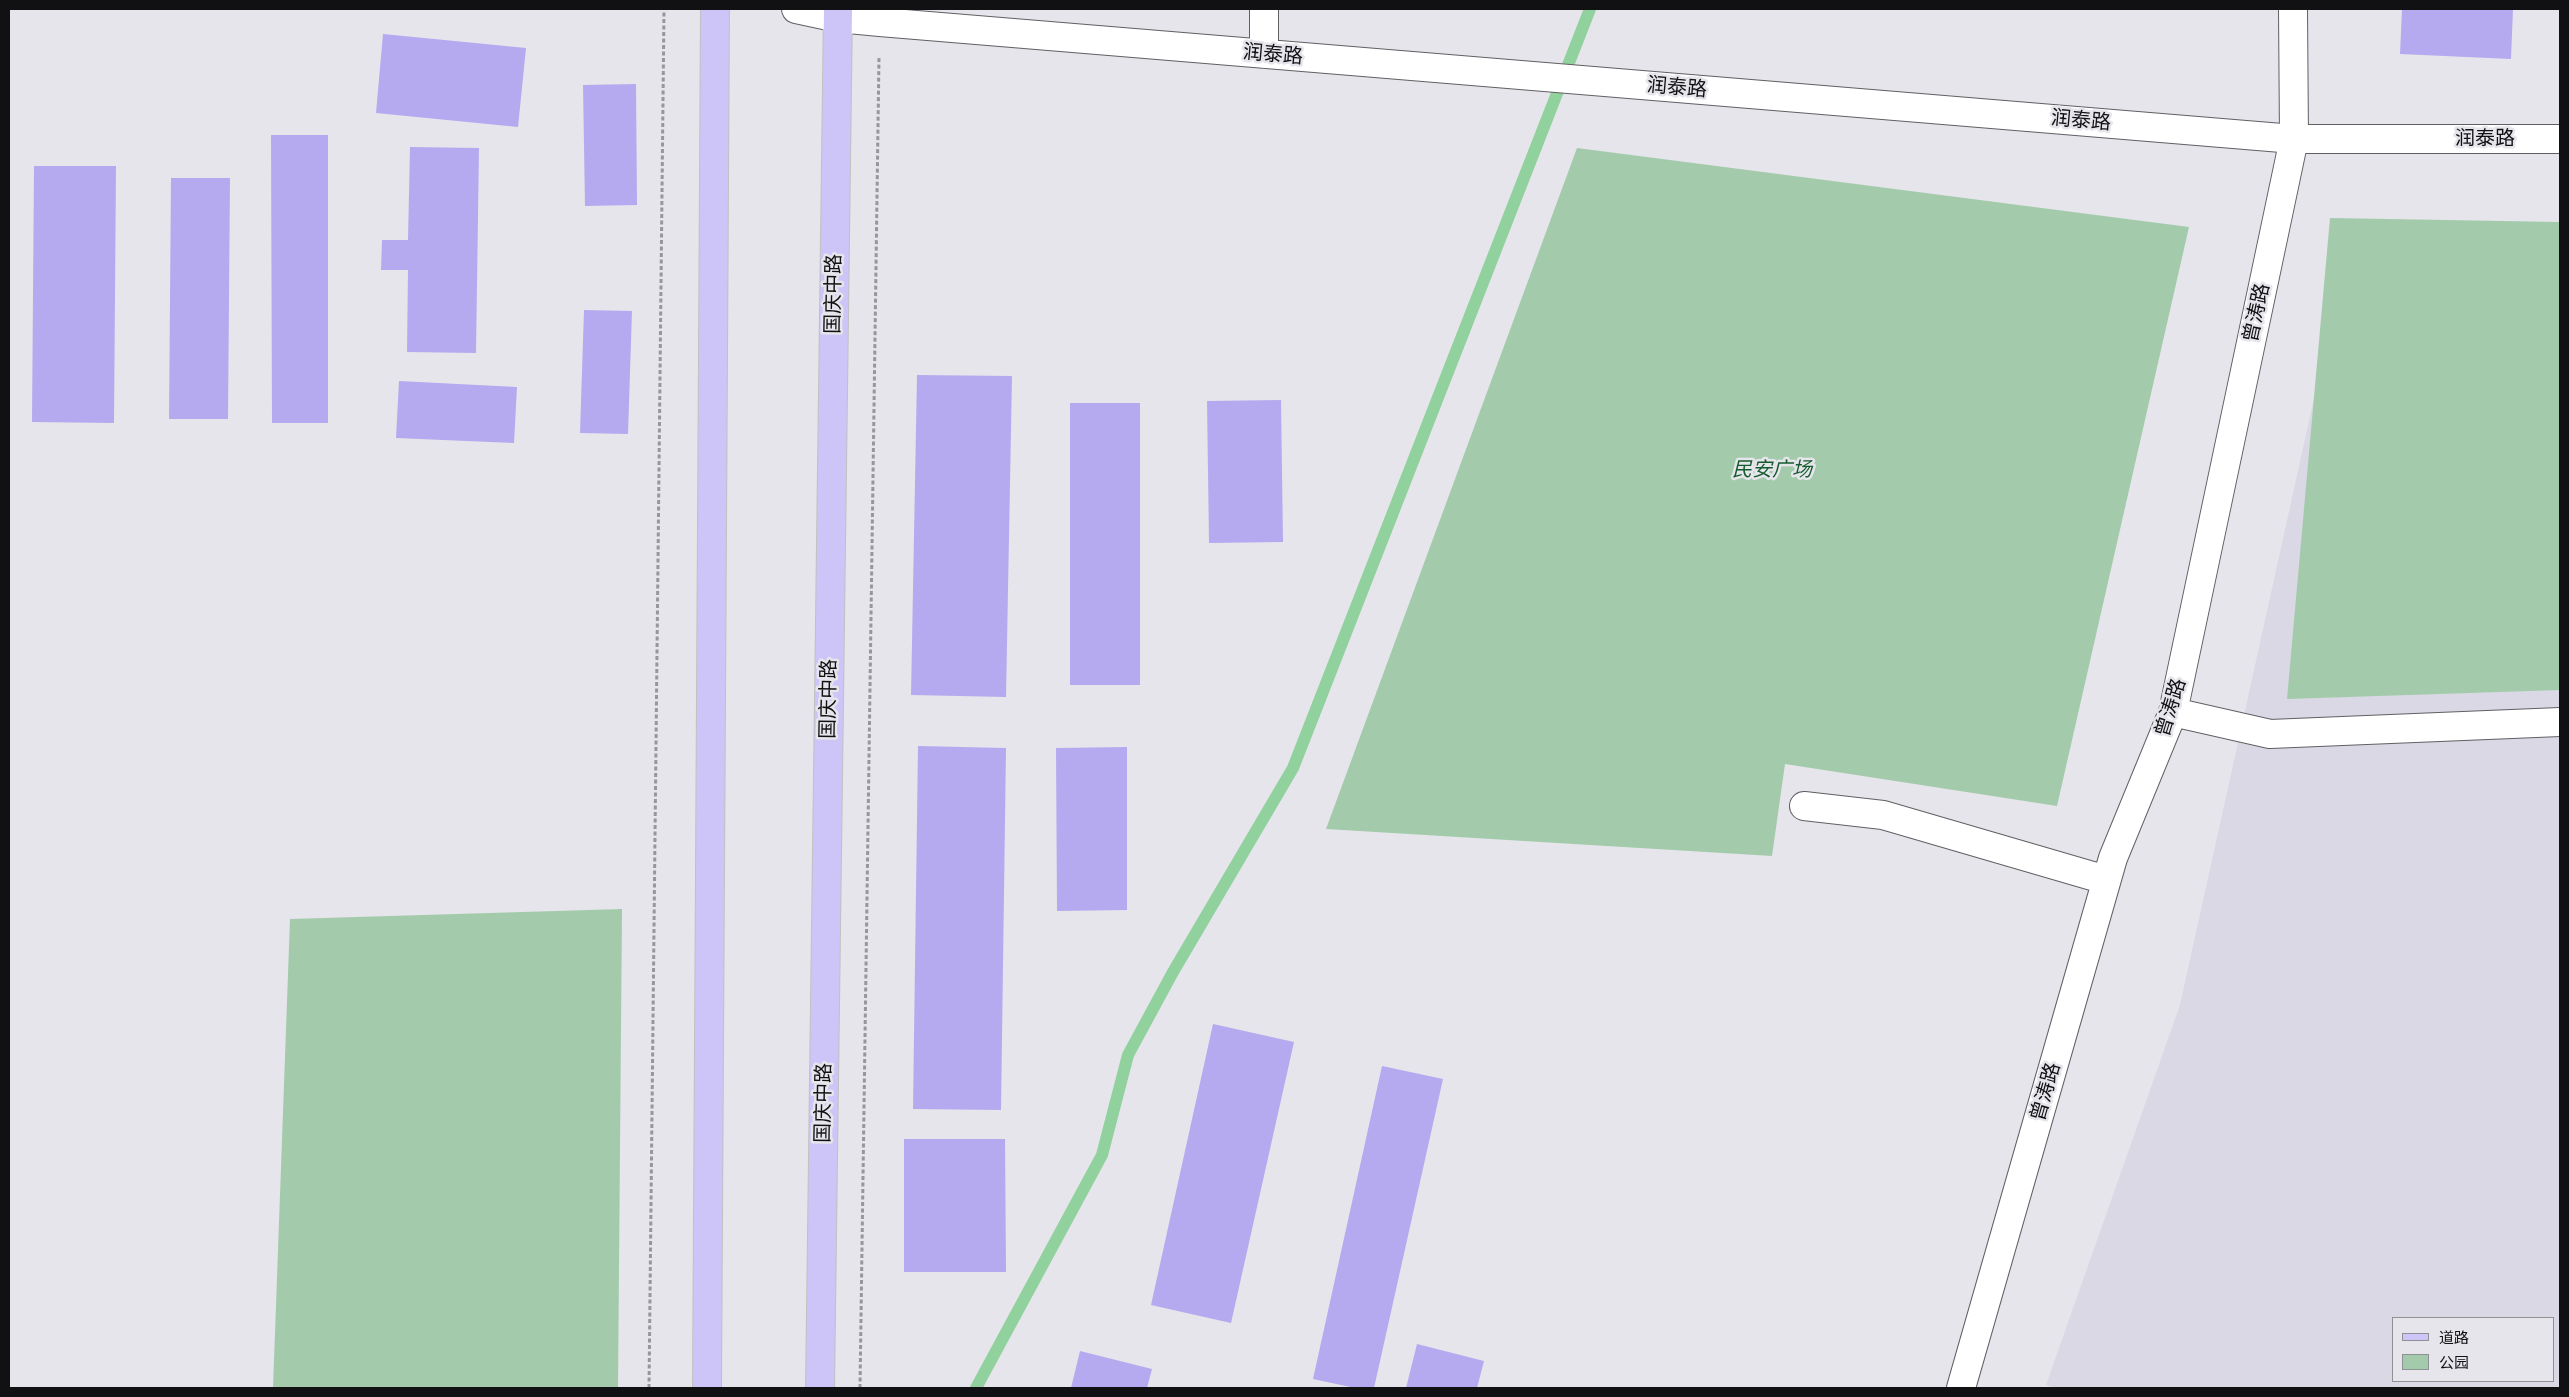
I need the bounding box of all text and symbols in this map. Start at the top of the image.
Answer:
street label: 润泰路 [1242,40,1304,70]
street label: 润泰路 [1646,73,1708,103]
street label: 润泰路 [2050,106,2112,136]
street label: 润泰路 [2455,127,2515,151]
street label: 国庆中路 [821,254,847,334]
street label: 曾涛路 [2239,281,2275,345]
park label: 民安广场 [1732,458,1812,482]
street label: 国庆中路 [816,659,842,739]
street label: 曾涛路 [2151,676,2191,740]
street label: 曾涛路 [2026,1060,2066,1124]
street label: 国庆中路 [811,1063,837,1143]
legend [2392,1317,2554,1382]
text: 道路 [2439,1329,2469,1347]
text: 公园 [2439,1354,2469,1372]

